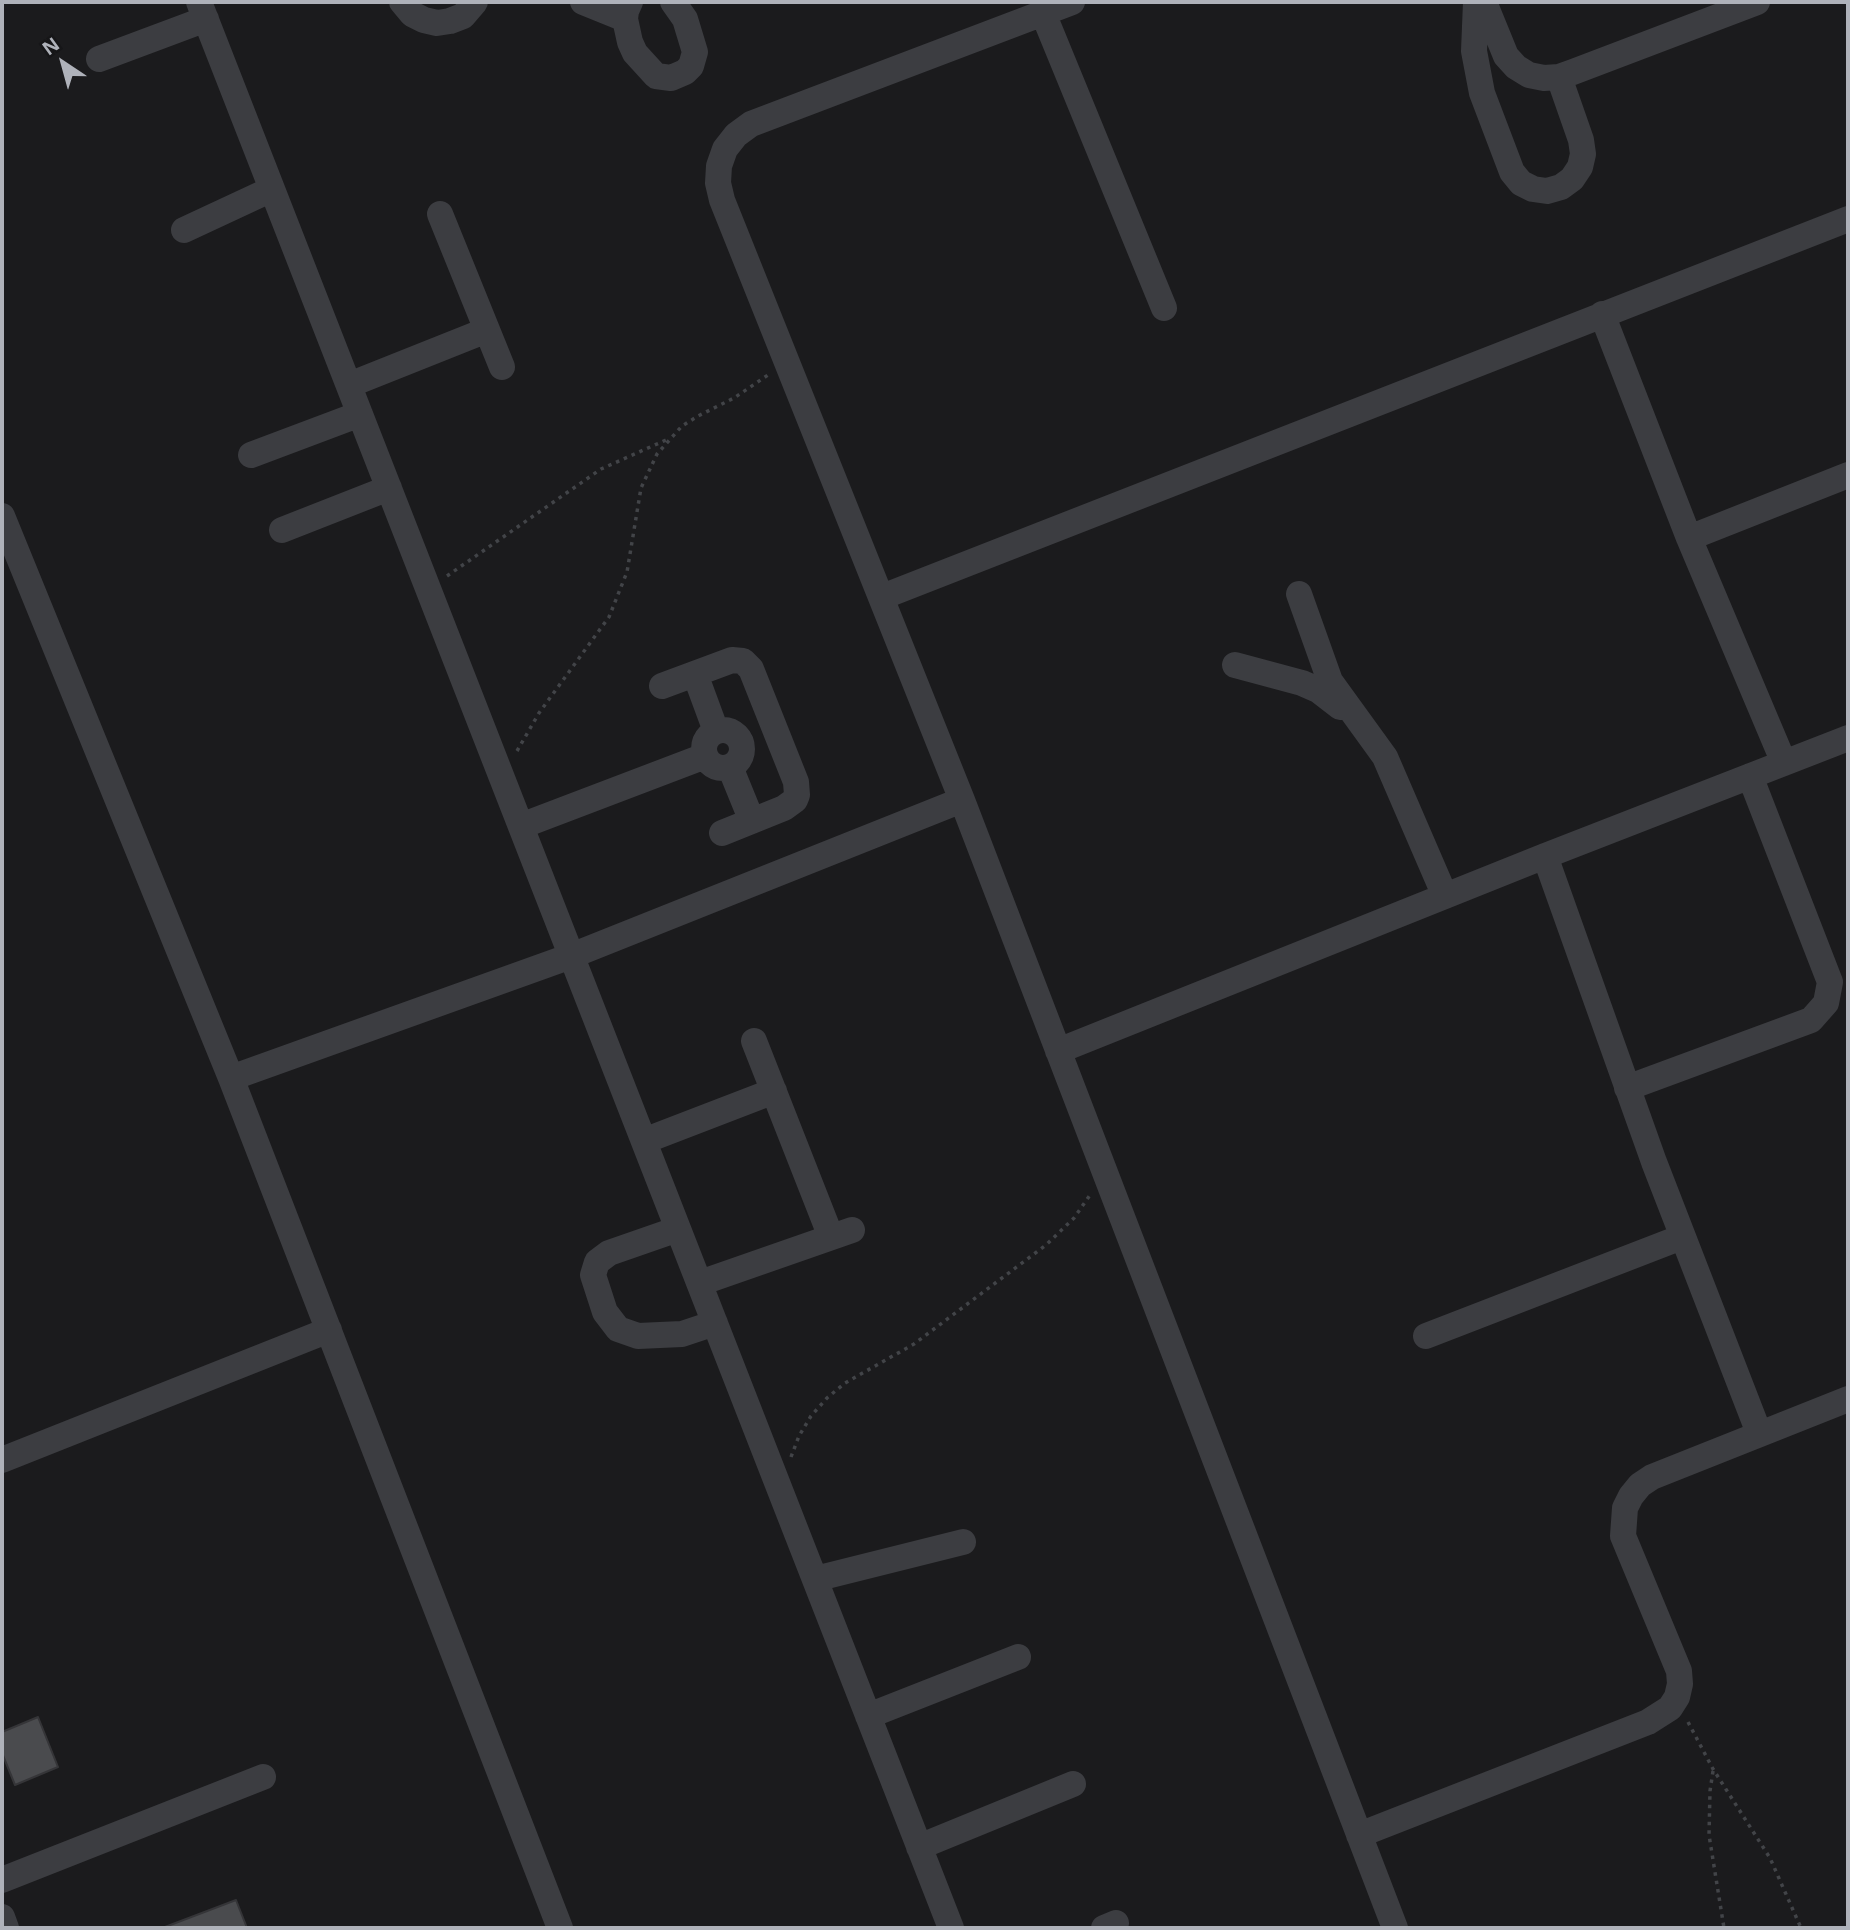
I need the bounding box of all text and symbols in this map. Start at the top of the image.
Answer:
north arrow [28,28,98,98]
text: N [37,31,65,61]

